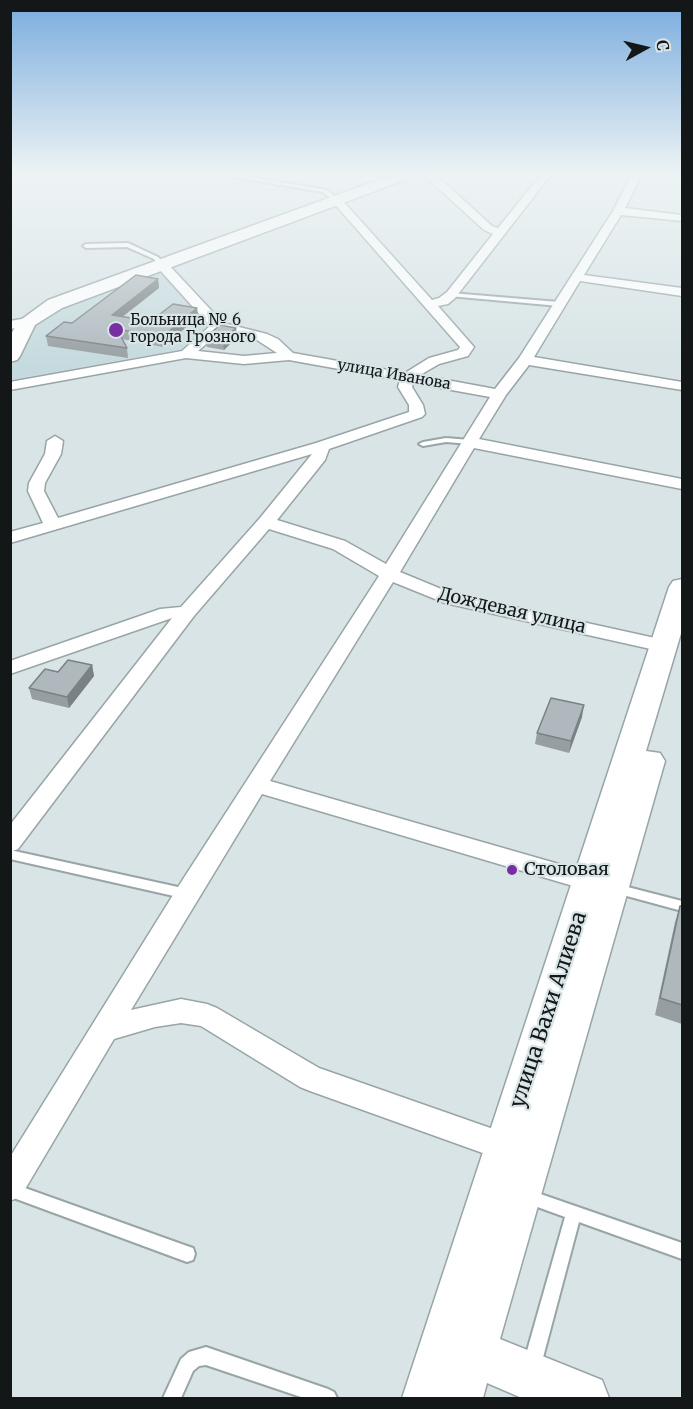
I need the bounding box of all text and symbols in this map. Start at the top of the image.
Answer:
north arrow [615,18,675,78]
text: С [652,39,673,52]
place label: Больница № 6 города Грозного [130,312,256,347]
marker: Больница № 6 города Грозного [107,321,125,339]
street label: улица Иванова [336,356,452,394]
street label: Дождевая улица [436,584,588,638]
place label: Столовая [524,859,609,881]
marker: Столовая [505,863,519,877]
street label: улица Вахи Алиева [505,909,593,1111]

